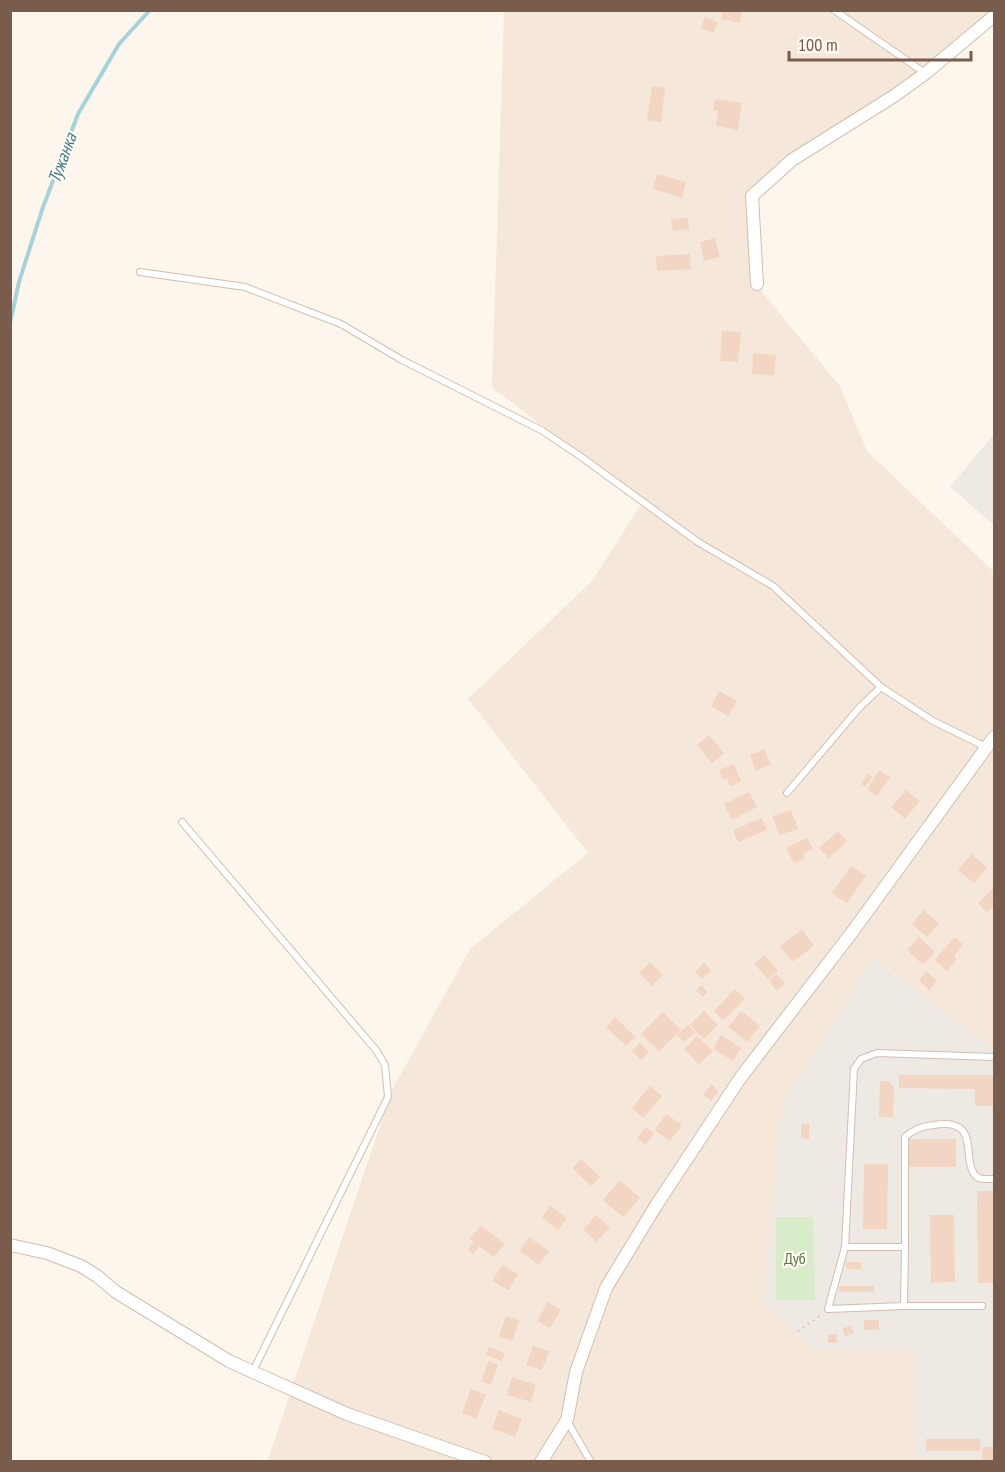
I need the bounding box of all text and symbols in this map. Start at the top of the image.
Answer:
scale bar [789,24,970,62]
text: 100 m [798,33,838,56]
water label: Тужанка [42,129,82,186]
park label: Дуб [784,1248,806,1268]

